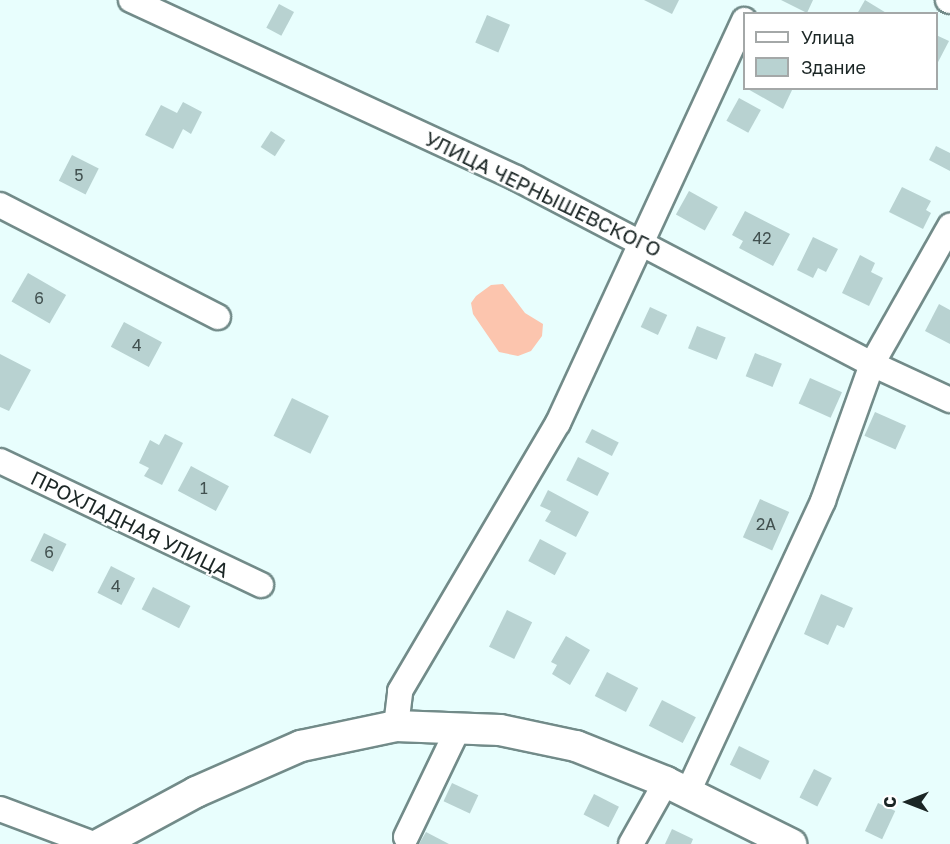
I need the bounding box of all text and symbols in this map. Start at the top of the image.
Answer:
legend [743,12,938,90]
text: Улица [801,26,855,48]
text: Здание [801,56,866,78]
street label: УЛИЦА ЧЕРНЫШЕВСКОГО [421,126,665,262]
house number: 5 [74,165,84,185]
house number: 42 [752,228,772,248]
house number: 6 [34,288,44,308]
house number: 4 [132,335,142,355]
street label: ПРОХЛАДНАЯ УЛИЦА [27,466,233,582]
house number: 1 [200,478,208,498]
house number: 2А [756,514,776,534]
house number: 6 [44,542,54,562]
house number: 4 [111,576,121,596]
north arrow [878,772,938,832]
text: С [880,796,900,808]

